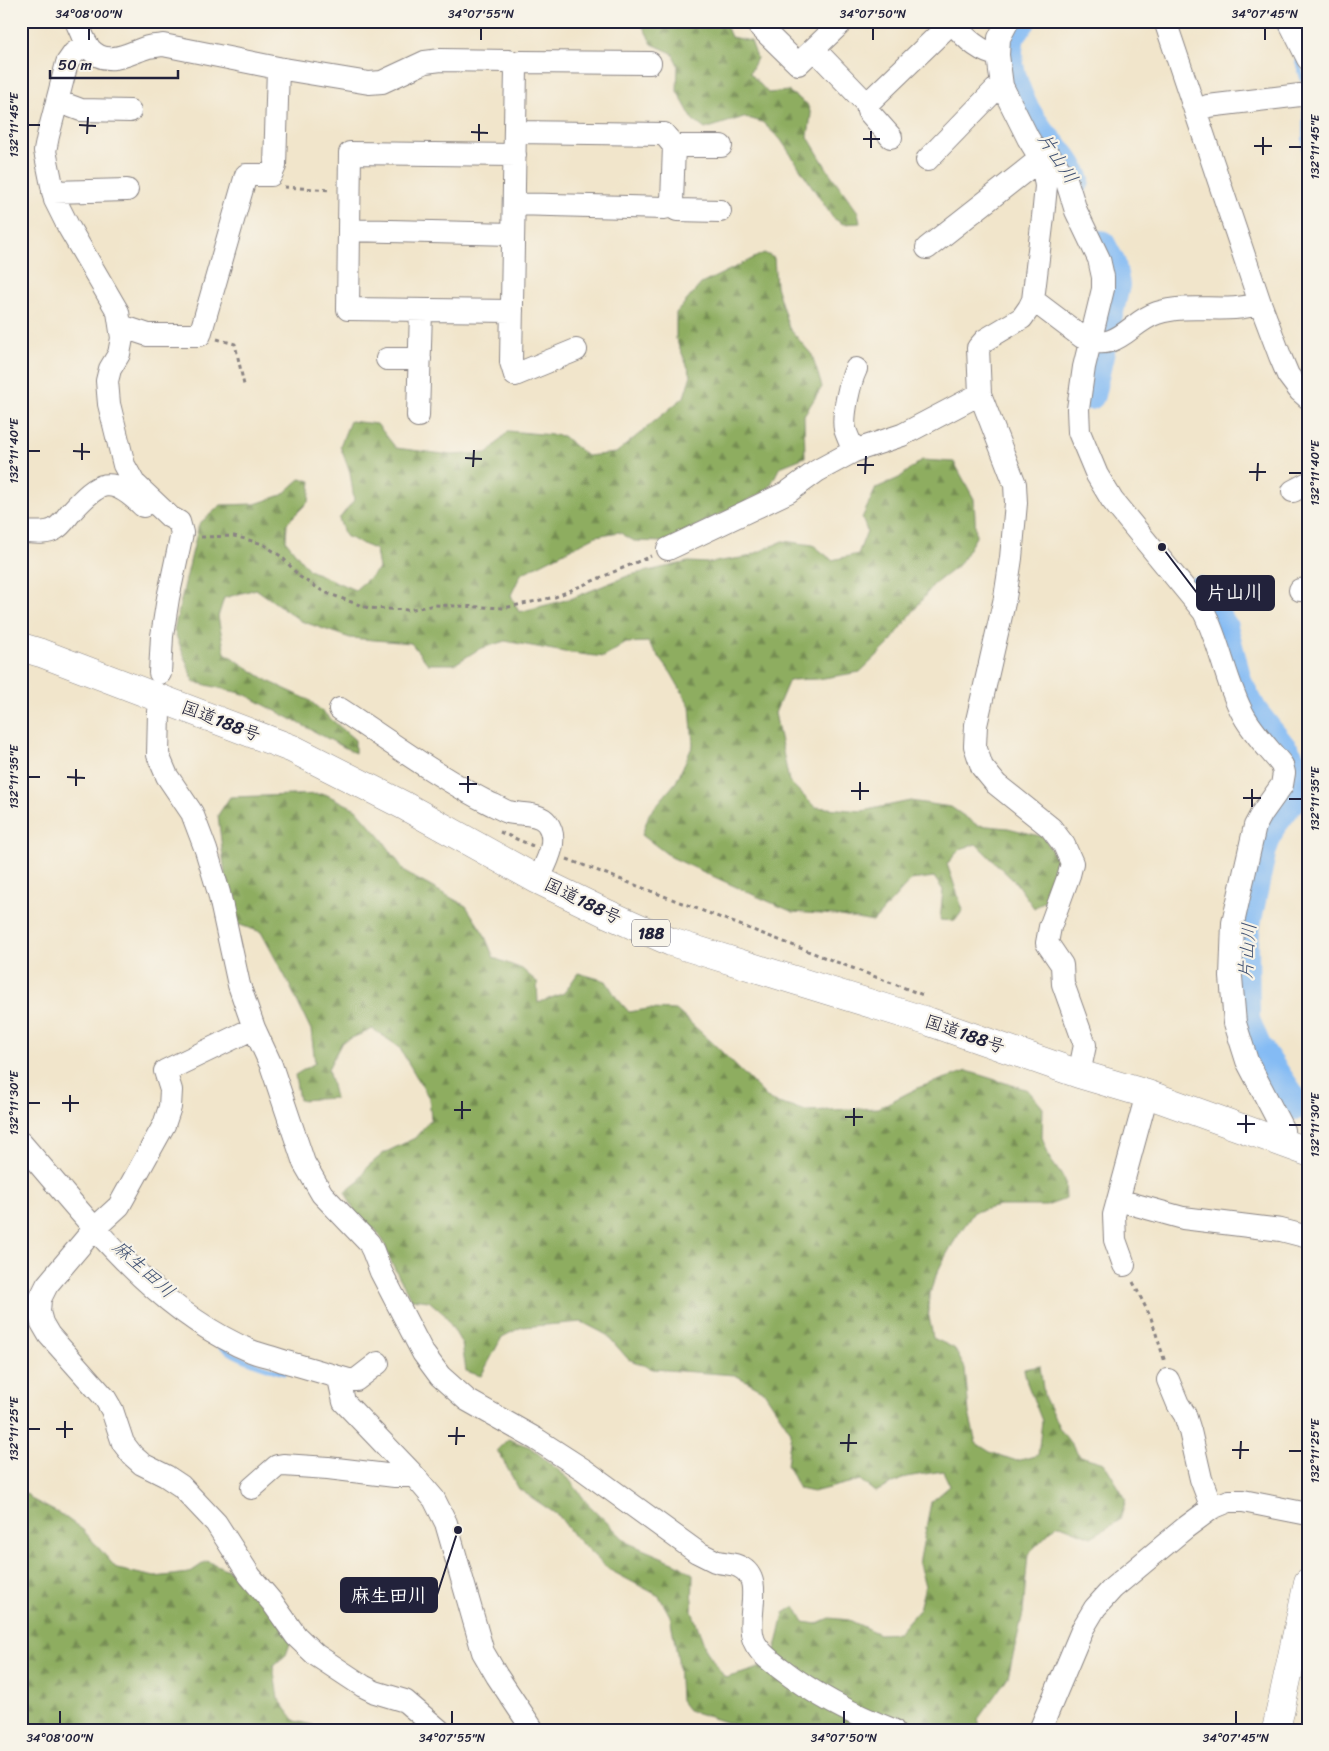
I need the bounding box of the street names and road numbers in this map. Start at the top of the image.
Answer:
street label: 国道188号 [176,691,266,751]
street label: 国道188号 [538,868,628,934]
road number: 188 [632,920,670,946]
street label: 国道188号 [920,1005,1010,1063]

